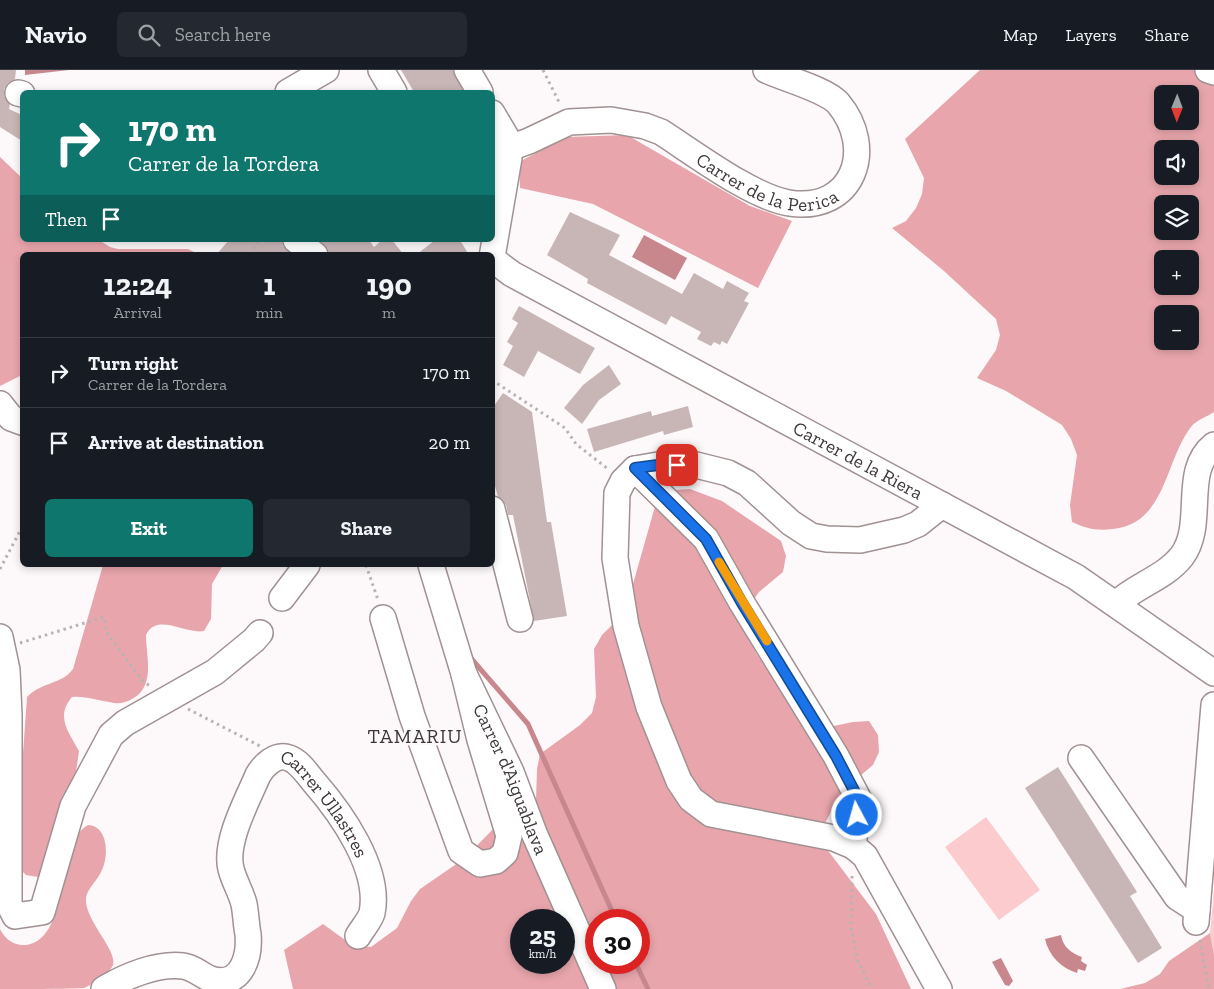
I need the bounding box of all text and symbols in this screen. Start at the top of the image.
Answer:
search box [117,12,467,57]
text: Navio [25,20,87,49]
icon: search [135,21,163,49]
text: Search here [175,23,271,46]
text: Map [1003,24,1038,46]
text: Layers [1066,24,1117,46]
text: Share [1145,24,1189,46]
north arrow [1154,85,1199,130]
map controls [1154,85,1199,350]
text: 170 m [128,108,216,150]
icon: right [45,110,110,175]
button: sound [1154,140,1199,185]
street label: Carrer de la Perica [692,148,843,216]
text: Carrer de la Tordera [128,150,319,177]
button: layers [1154,195,1199,240]
icon: arrive [97,205,125,233]
text: Then [45,208,87,231]
button: + [1154,250,1199,295]
text: 12:24 [103,267,172,303]
text: 1 [263,267,275,303]
text: 190 [366,267,412,303]
text: Arrival [114,303,162,322]
text: min [255,303,283,322]
text: m [382,303,396,322]
button: − [1154,305,1199,350]
text: Turn right [88,352,178,375]
icon: right [45,359,73,387]
text: 170 m [422,361,470,384]
text: Carrer de la Tordera [88,375,227,394]
street label: Carrer de la Riera [789,416,927,505]
icon: arrive [45,429,73,457]
text: Arrive at destination [88,431,264,454]
text: 20 m [429,431,470,454]
pin [656,444,698,486]
icon: arrive [663,451,691,479]
button: Exit [45,499,253,557]
button: Share [263,499,470,557]
street label: Carrer d'Aiguablava [468,700,553,858]
district label: TAMARIU [368,724,463,748]
street label: Carrer Ullastres [278,745,373,861]
position arrow [830,788,882,840]
speed limit sign: 30 [585,909,650,974]
text: 25 [529,920,556,950]
text: km/h [529,947,556,961]

